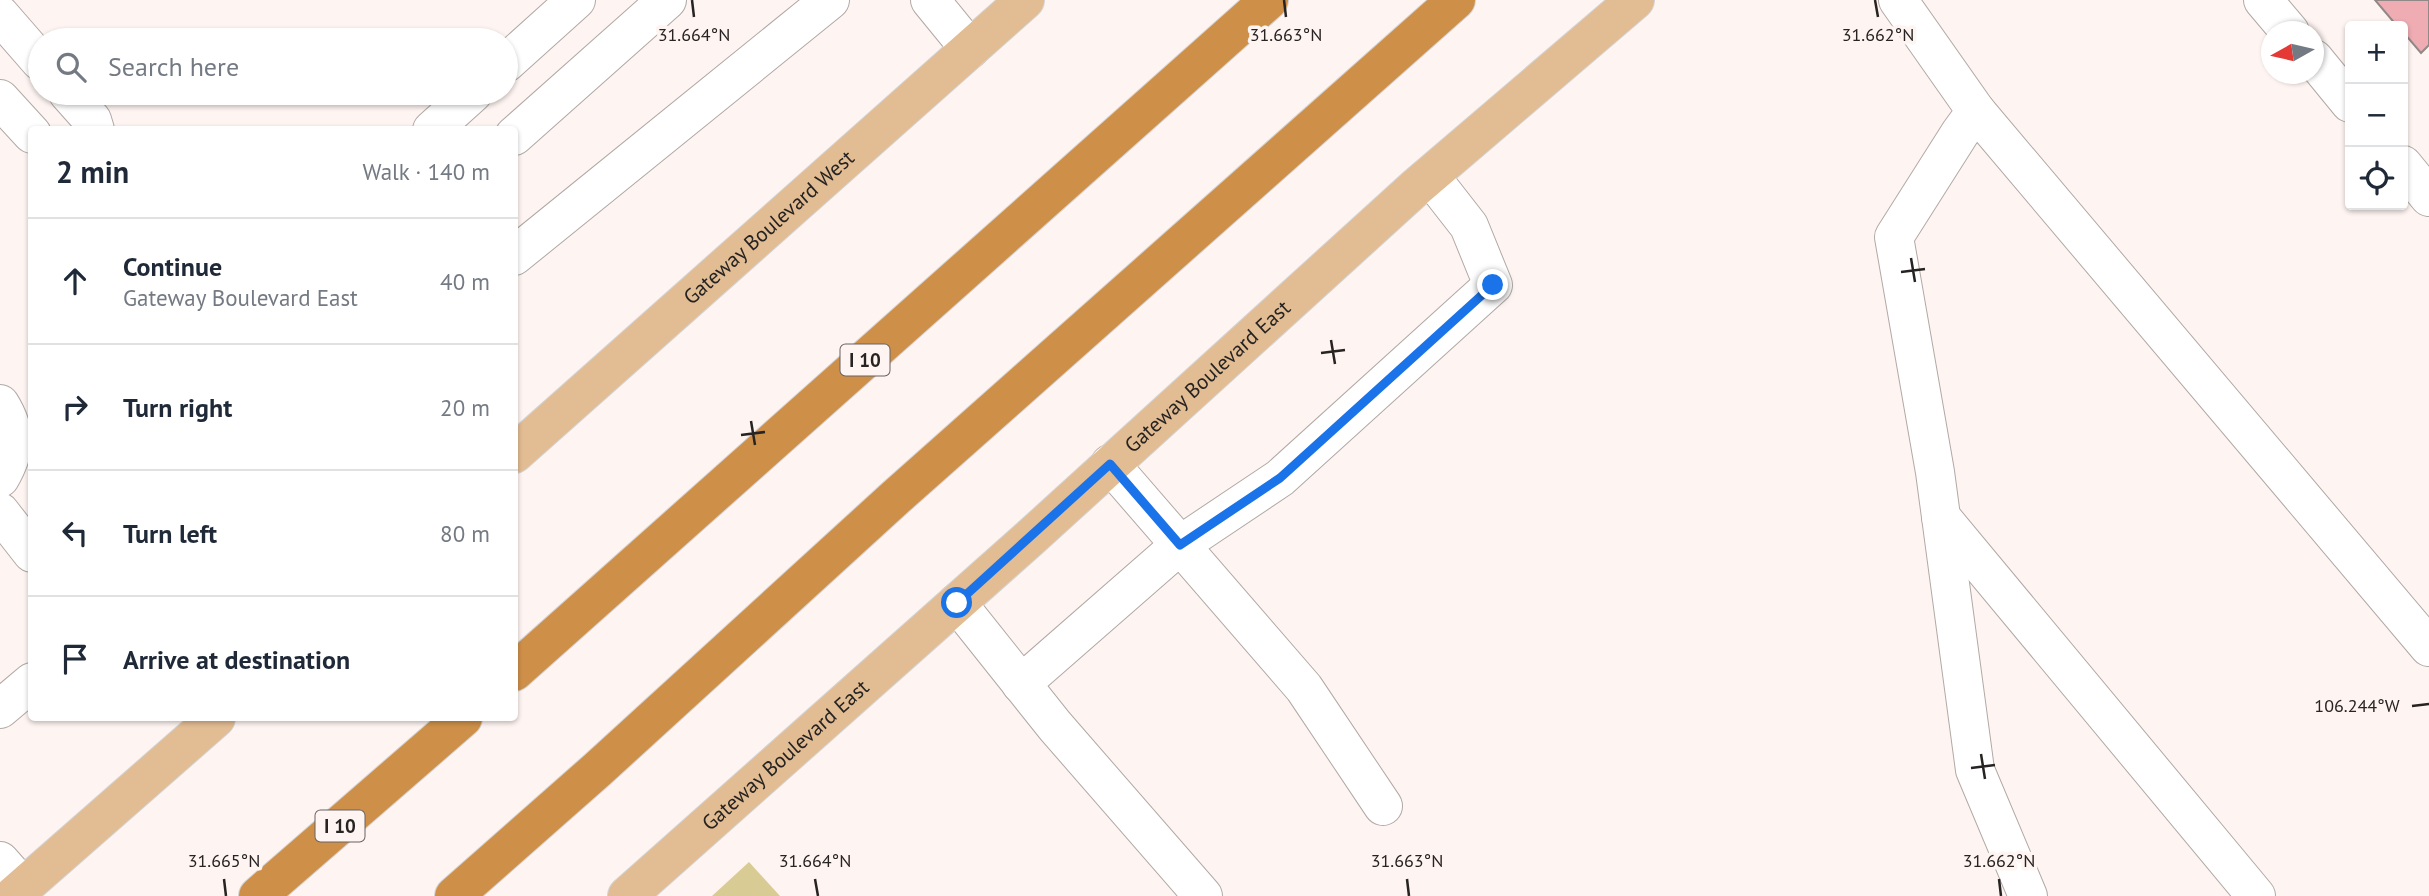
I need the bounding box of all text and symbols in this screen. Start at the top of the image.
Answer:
north arrow [2261,21,2324,84]
map controls [2345,21,2408,210]
button: + [2345,21,2408,84]
text: 31.664°N [658,23,730,46]
text: 31.663°N [1250,23,1322,46]
text: 31.662°N [1842,23,1914,46]
search box [28,28,518,105]
icon: search [52,48,90,86]
text: Search here [108,50,239,83]
button: − [2345,84,2408,147]
street label: Gateway Boulevard West [678,144,860,310]
button: locate [2345,147,2408,210]
text: 2 min [56,152,129,191]
text: Walk · 140 m [363,157,490,186]
text: Continue [123,250,222,283]
icon: ahead [56,262,94,300]
text: 40 m [440,267,490,296]
route end [1477,269,1508,300]
text: Gateway Boulevard East [123,283,358,312]
street label: Gateway Boulevard East [1119,294,1296,458]
road number: I 10 [840,344,890,376]
icon: right [56,388,94,426]
text: Turn right [123,391,232,424]
text: 20 m [440,393,490,422]
icon: left [56,514,94,552]
text: Turn left [123,517,217,550]
text: 80 m [440,519,490,548]
route start [941,587,972,618]
icon: arrive [56,640,94,678]
text: Arrive at destination [123,643,350,676]
street label: Gateway Boulevard East [696,673,874,836]
text: 106.244°W [2314,694,2400,717]
road number: I 10 [316,810,364,842]
text: 31.665°N [188,849,260,872]
text: 31.664°N [779,849,851,872]
text: 31.663°N [1371,849,1443,872]
text: 31.662°N [1963,849,2035,872]

